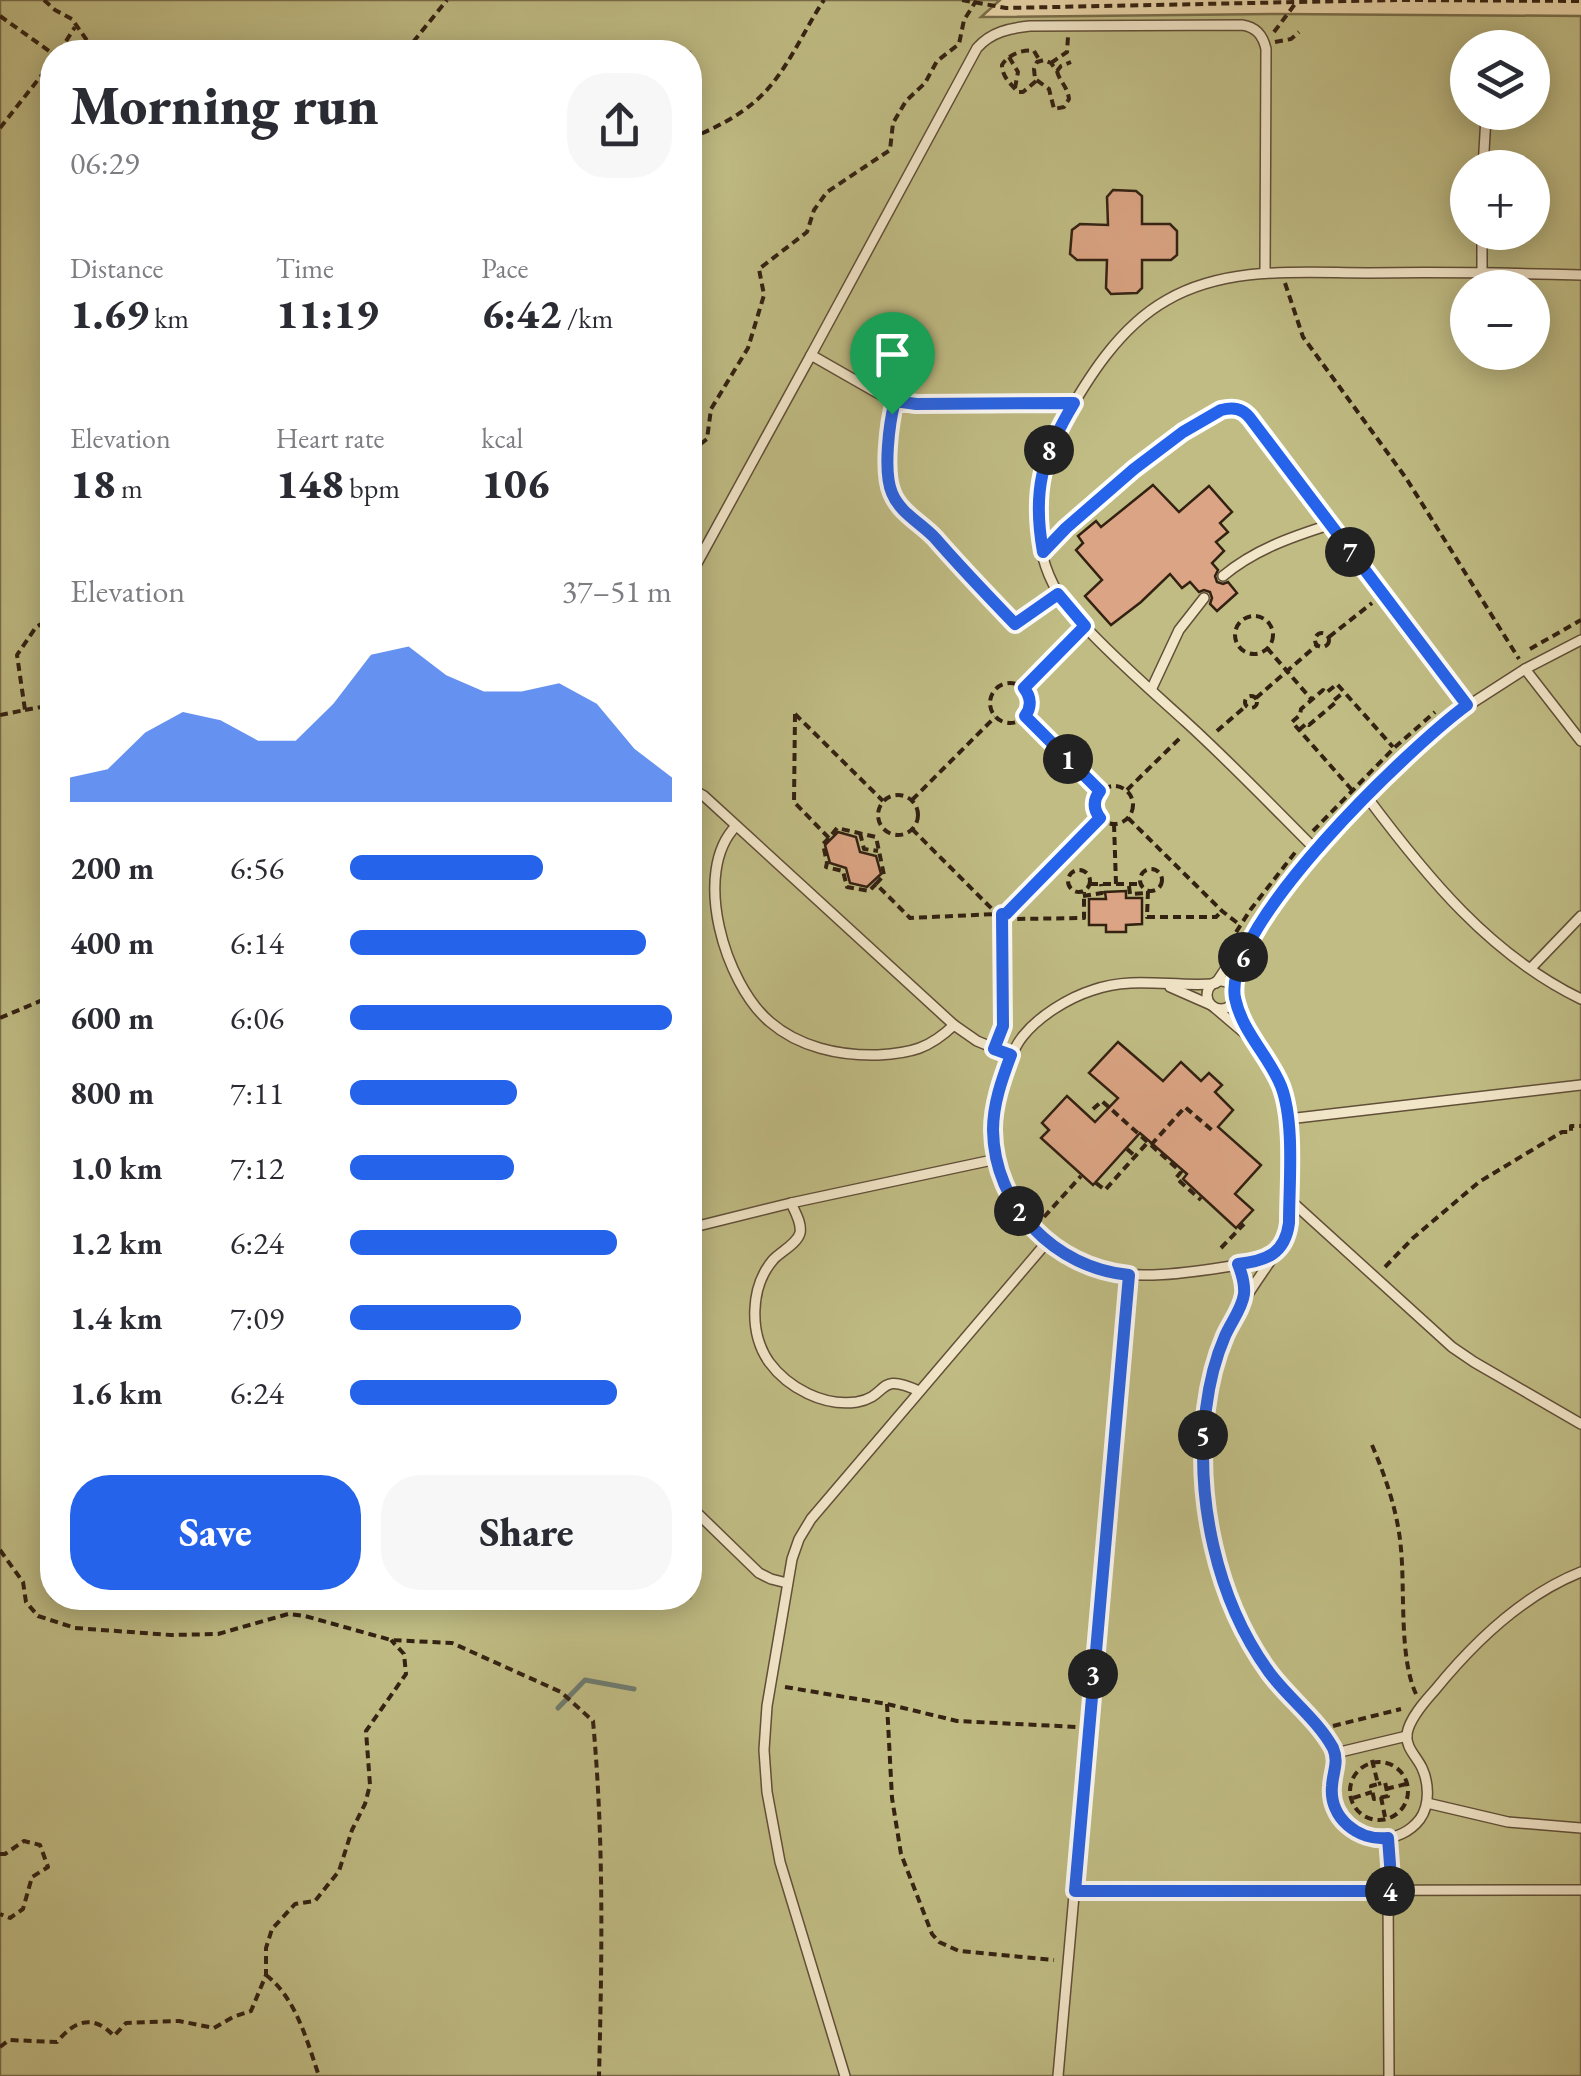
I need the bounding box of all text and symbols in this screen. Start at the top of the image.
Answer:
map controls [1450,30,1550,370]
button: layers [1450,30,1550,130]
text: Morning run [70,69,379,140]
button: share [567,73,672,178]
text: 06:29 [70,142,139,184]
button: + [1450,150,1550,250]
text: Distance [70,250,164,286]
text: Time [276,250,334,286]
text: Pace [481,250,528,286]
button: − [1450,270,1550,370]
text: 1.69 [70,286,149,341]
text: 11:19 [276,286,379,341]
text: 6:42 [481,286,562,341]
text: km [149,300,189,336]
text: /km [562,300,613,336]
pin [850,312,935,415]
icon: arrive [865,327,920,382]
text: Elevation [70,420,171,456]
text: Heart rate [276,420,384,456]
text: kcal [481,420,523,456]
pin: 8 [1024,425,1074,475]
text: 8 [1042,432,1056,468]
text: 18 [70,456,115,511]
text: 148 [276,456,344,511]
text: 106 [481,456,549,511]
text: m [115,470,143,506]
text: bpm [344,470,400,506]
pin: 7 [1325,527,1375,577]
text: 7 [1343,534,1357,570]
text: Elevation [70,570,185,612]
text: 37–51 m [562,570,672,612]
pin: 1 [1043,734,1093,784]
text: 1 [1061,741,1075,777]
text: 200 m [70,847,154,889]
text: 6:56 [230,847,284,889]
text: 400 m [70,922,154,964]
text: 6:14 [230,922,284,964]
pin: 6 [1218,932,1268,982]
text: 6 [1236,939,1250,975]
text: 600 m [70,997,154,1039]
text: 6:06 [230,997,284,1039]
text: 800 m [70,1072,154,1114]
text: 7:11 [230,1072,284,1114]
text: 1.0 km [70,1147,163,1189]
text: 7:12 [230,1147,284,1189]
pin: 2 [994,1186,1044,1236]
text: 2 [1012,1193,1026,1229]
text: 1.2 km [70,1222,163,1264]
text: 6:24 [230,1222,284,1264]
text: 1.4 km [70,1297,163,1339]
text: 7:09 [230,1297,284,1339]
text: 1.6 km [70,1372,163,1414]
text: 6:24 [230,1372,284,1414]
pin: 5 [1178,1410,1228,1460]
text: 5 [1196,1417,1210,1453]
button: Save [70,1475,361,1590]
button: Share [381,1475,672,1590]
pin: 3 [1068,1649,1118,1699]
text: 3 [1086,1656,1100,1692]
pin: 4 [1365,1866,1415,1916]
text: 4 [1383,1873,1397,1909]

